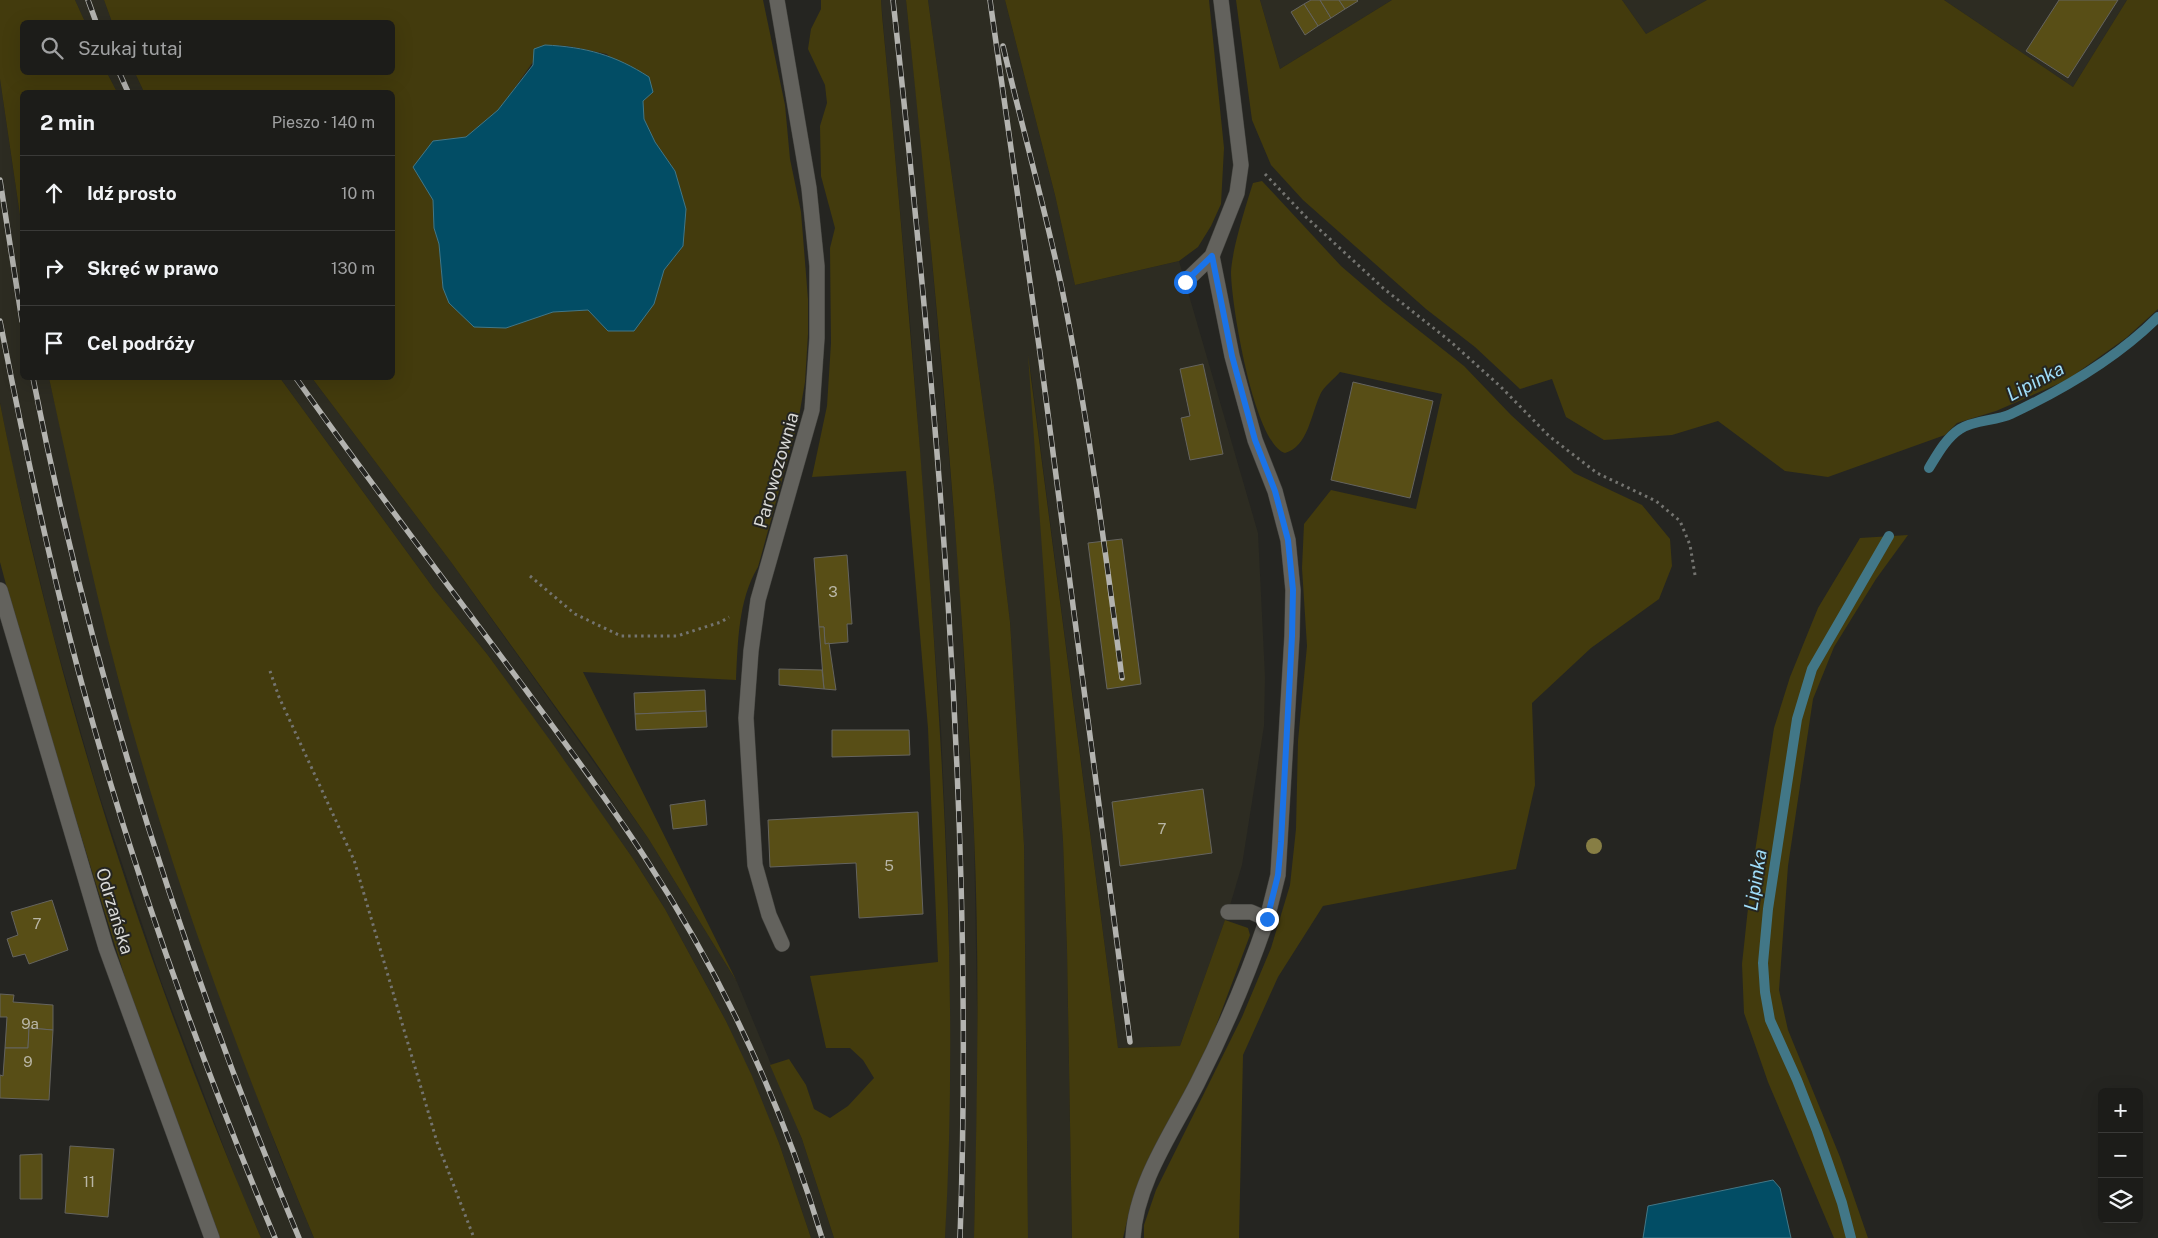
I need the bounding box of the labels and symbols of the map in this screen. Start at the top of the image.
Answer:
route start [1174,271,1197,294]
water label: Lipinka [2003,357,2067,405]
street label: Parowozownia [749,410,803,530]
house number: 3 [828,583,838,600]
house number: 7 [1157,820,1167,837]
water label: Lipinka [1739,848,1771,912]
house number: 5 [884,857,894,874]
street label: Odrzańska [92,865,138,957]
route end [1256,908,1279,931]
house number: 7 [32,915,42,932]
house number: 9a [21,1015,39,1032]
house number: 9 [23,1053,33,1070]
house number: 11 [83,1173,95,1190]

